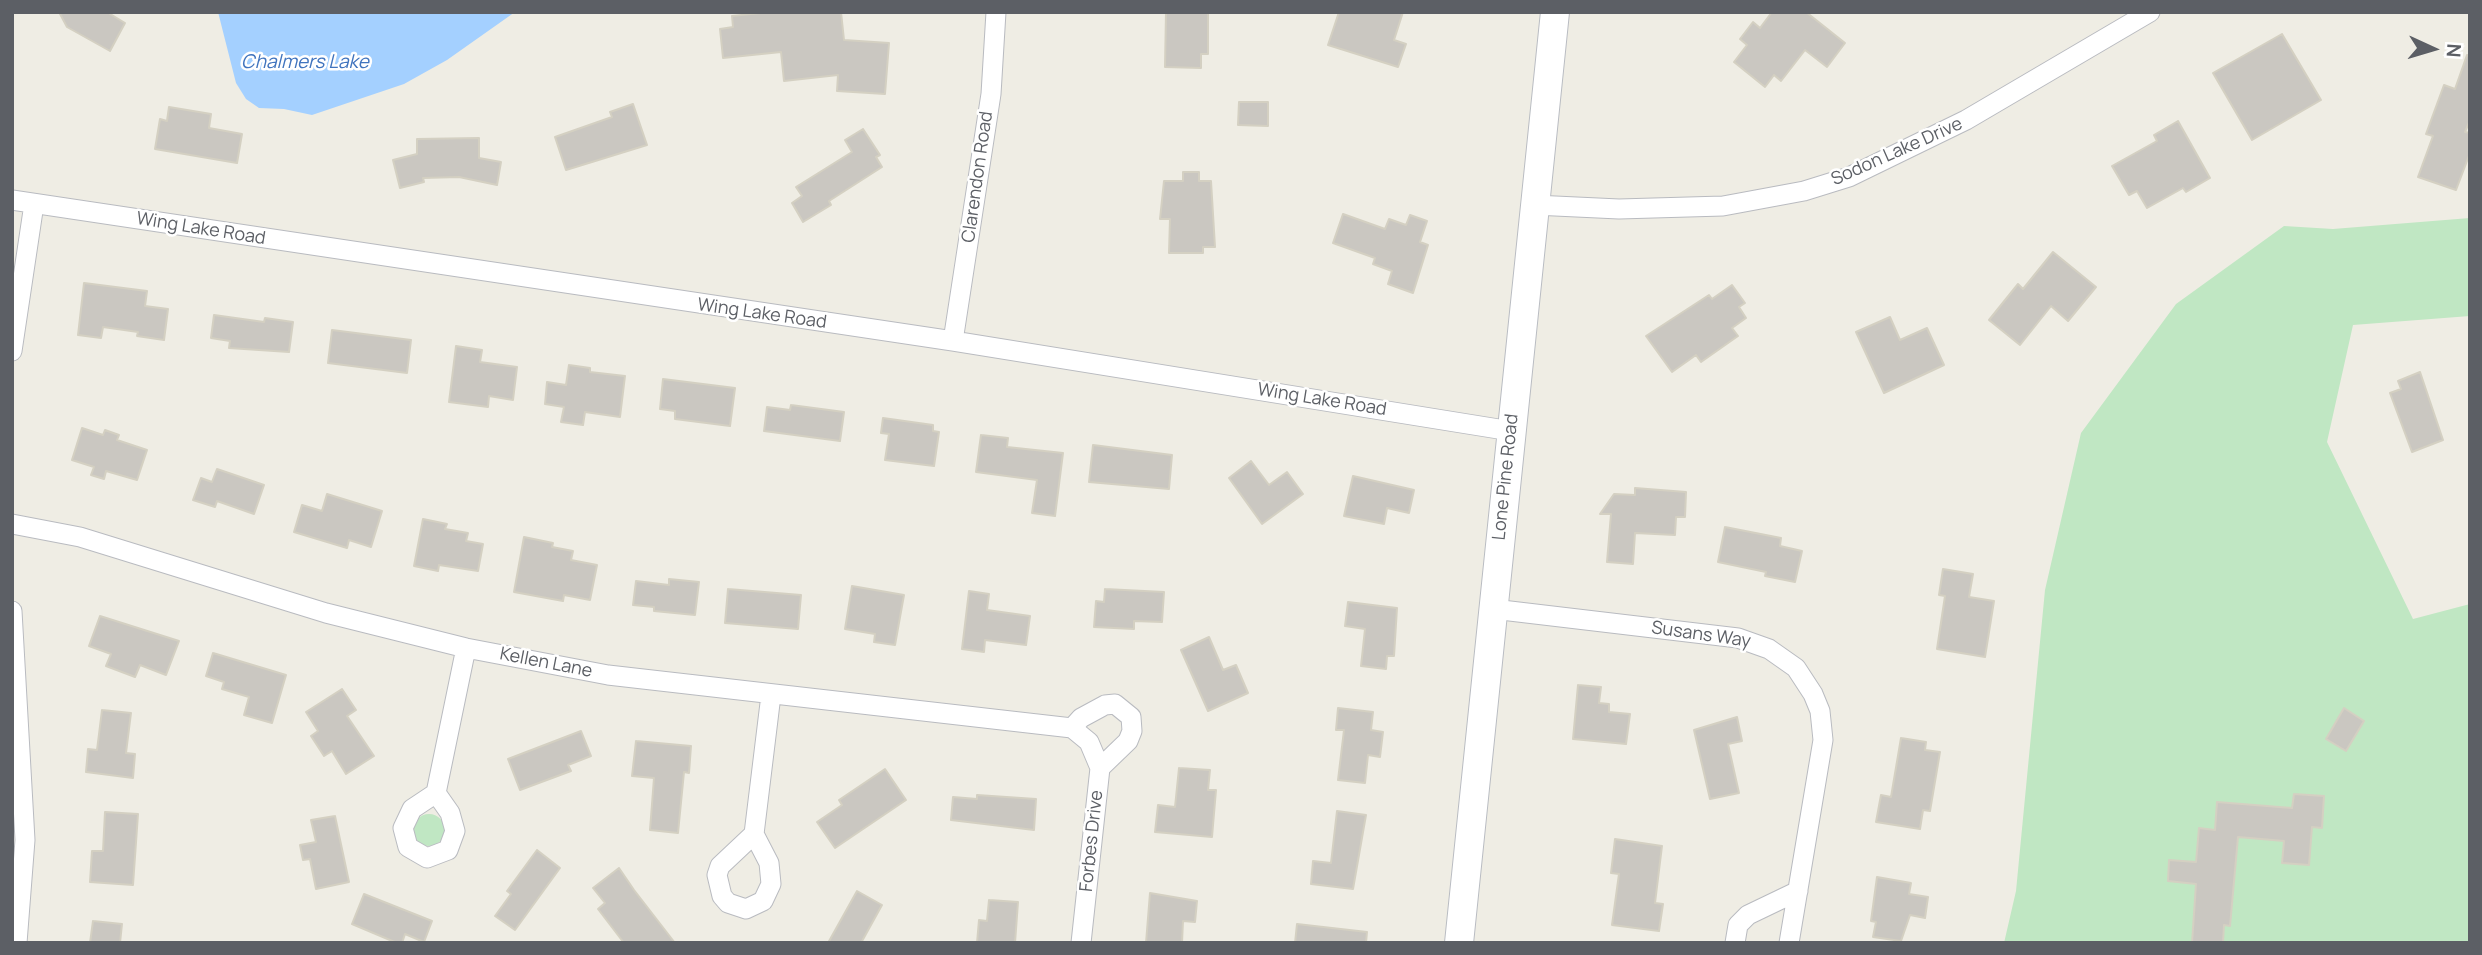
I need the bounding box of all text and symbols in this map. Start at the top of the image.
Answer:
north arrow [2398,14,2468,84]
text: N [2441,43,2467,58]
water label: Chalmers Lake [241,52,369,74]
street label: Clarendon Road [958,110,998,244]
street label: Sodon Lake Drive [1828,113,1966,191]
street label: Wing Lake Road [135,208,267,250]
street label: Wing Lake Road [696,294,828,334]
street label: Wing Lake Road [1256,379,1388,421]
street label: Lone Pine Road [1489,413,1523,541]
street label: Susans Way [1650,617,1752,653]
street label: Kellen Lane [498,643,594,683]
street label: Forbes Drive [1076,789,1108,893]

